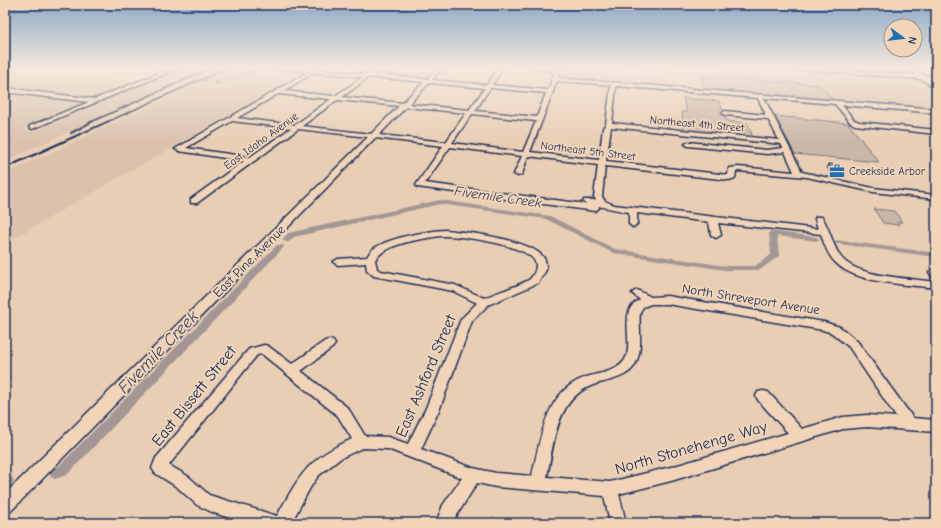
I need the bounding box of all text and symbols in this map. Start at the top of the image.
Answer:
north arrow [883,18,923,58]
text: N [905,35,919,46]
street label: East Idaho Avenue [221,109,301,172]
street label: Northeast 4th Street [649,113,746,135]
street label: Northeast 5th Street [540,139,637,163]
office icon: Creekside Arbor [828,162,846,180]
place label: Creekside Arbor [849,165,926,178]
water label: Fivemile Creek [453,182,543,212]
street label: East Pine Avenue [210,221,289,300]
street label: North Shreveport Avenue [681,281,822,317]
water label: Fivemile Creek [114,306,203,397]
street label: East Ashford Street [392,312,460,440]
street label: East Bissett Street [148,342,240,450]
street label: North Stonehenge Way [613,417,770,478]

